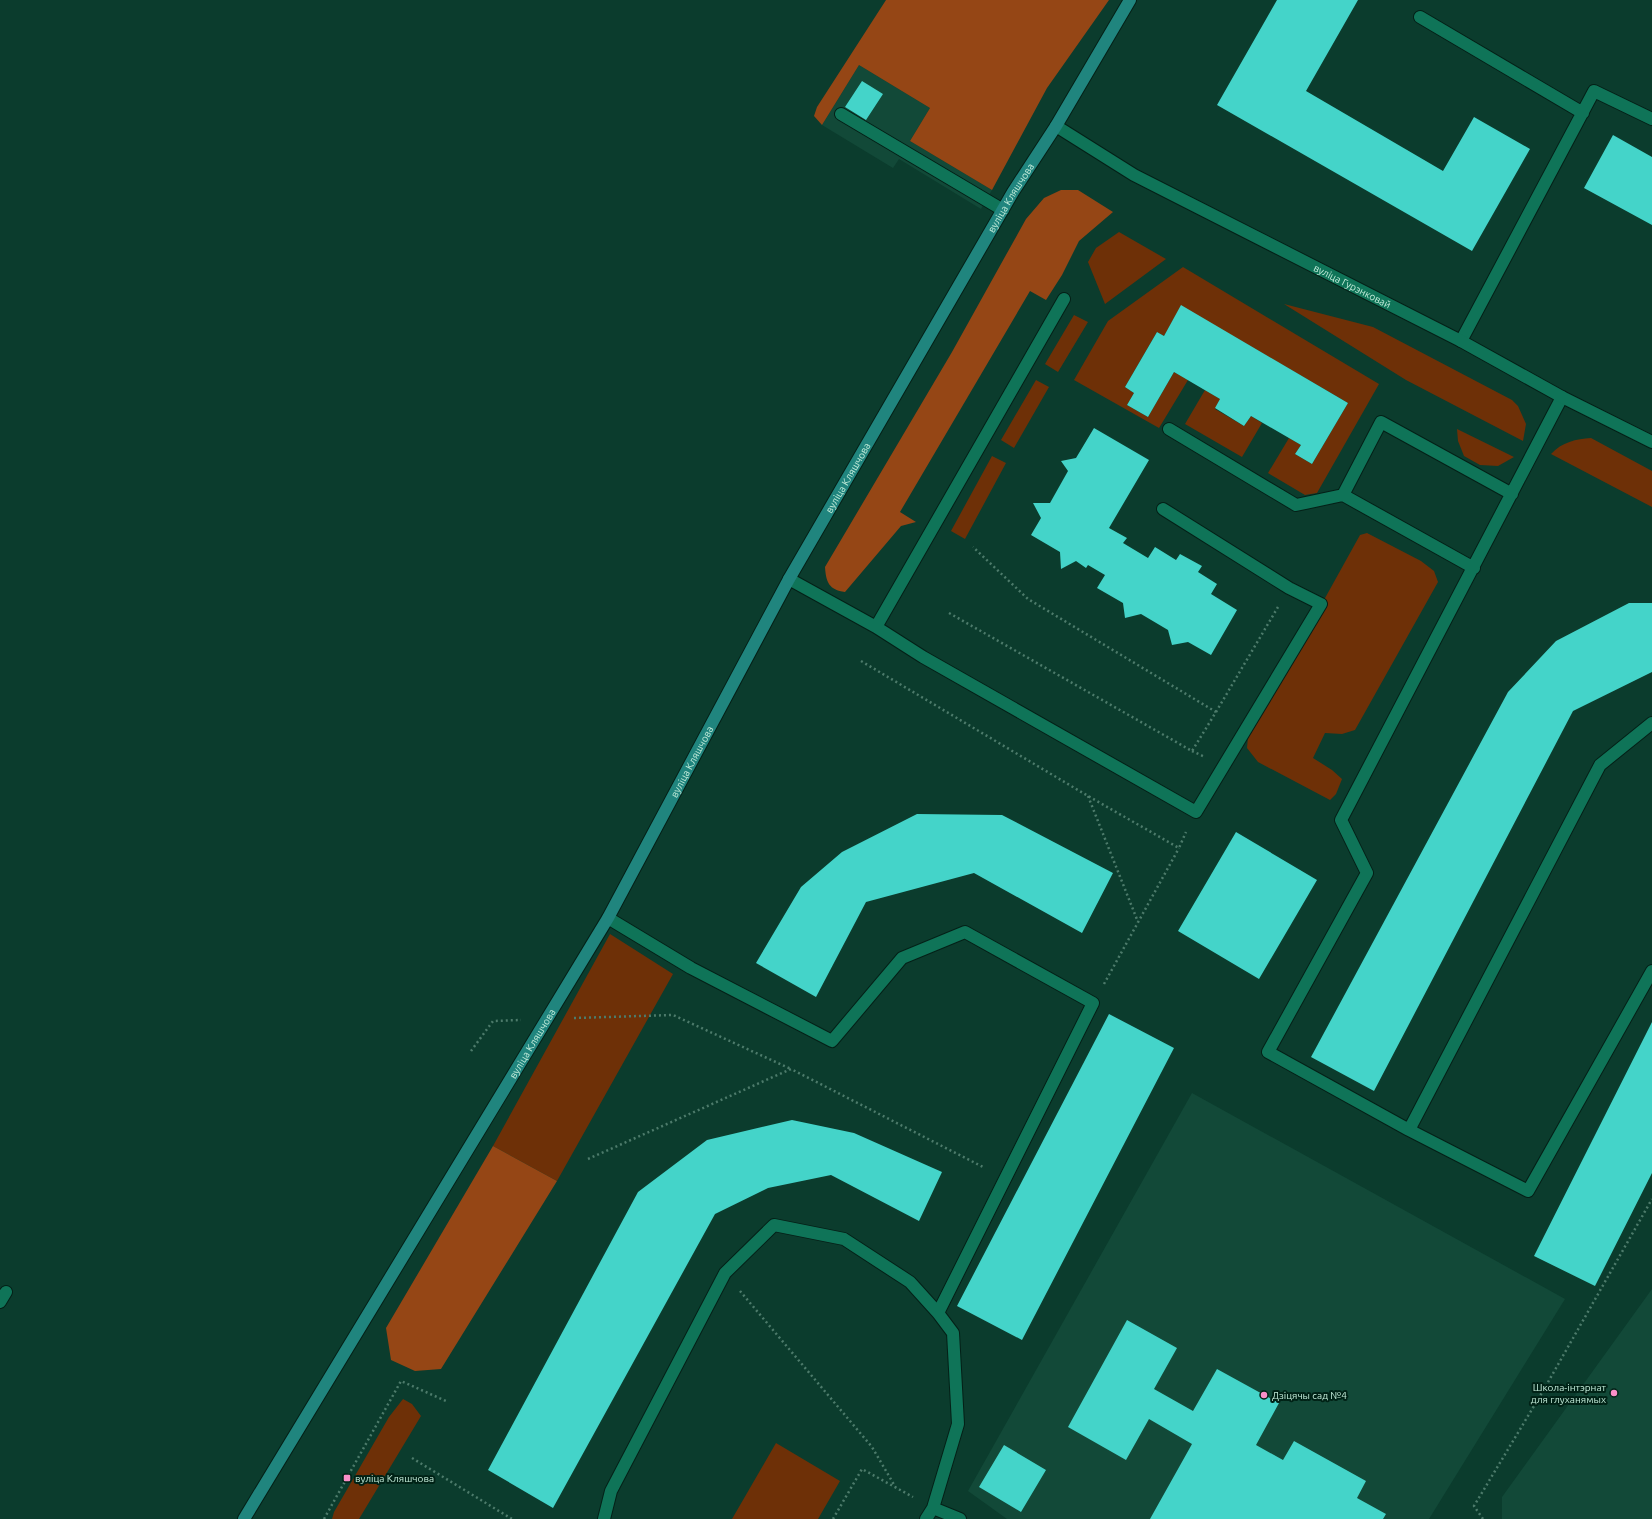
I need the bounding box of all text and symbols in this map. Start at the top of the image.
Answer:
street label: вуліца Кляшчова [985,161,1036,234]
street label: вуліца Гурэнковай [1312,262,1393,310]
street label: вуліца Кляшчова [823,441,872,515]
street label: вуліца Кляшчова [668,724,715,799]
street label: вуліца Кляшчова [507,1007,557,1080]
place label: Школа-інтэрнат для глуханямых [1531,1382,1607,1405]
marker: Школа-інтэрнат для глуханямых [1609,1388,1619,1398]
marker: Дзіцячы сад №4 [1259,1390,1269,1400]
place label: Дзіцячы сад №4 [1272,1390,1347,1401]
marker: вуліца Кляшчова [342,1473,352,1483]
place label: вуліца Кляшчова [355,1473,434,1484]

